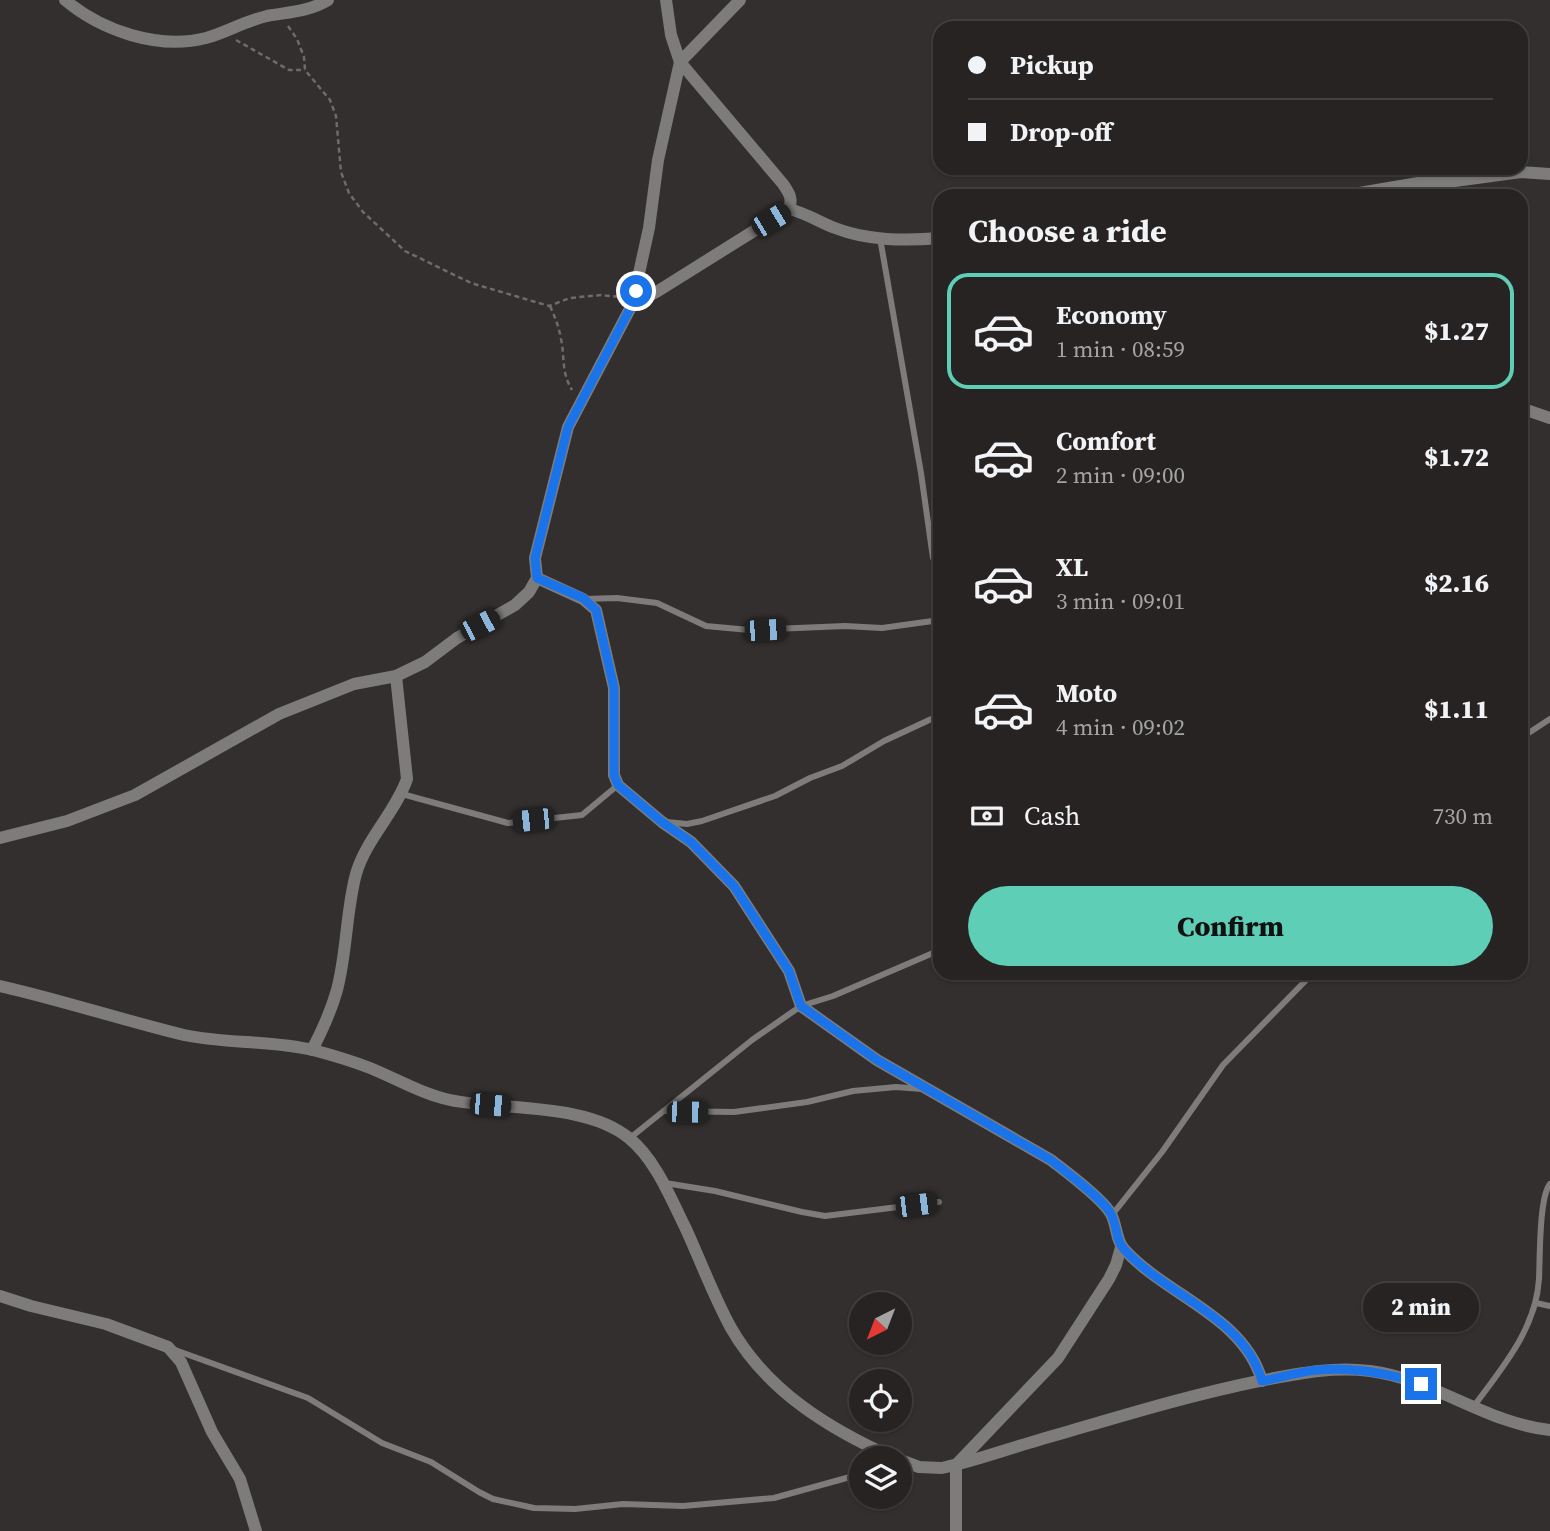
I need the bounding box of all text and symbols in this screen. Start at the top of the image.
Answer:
text: Pickup [1010,47,1094,83]
text: Drop-off [1010,114,1112,150]
car [748,200,795,240]
text: Choose a ride [968,209,1167,253]
route start [620,275,652,307]
text: Economy [1056,297,1167,333]
icon: car [972,300,1035,363]
text: $1.27 [1424,313,1489,349]
text: 1 min · 08:59 [1056,333,1185,365]
text: Comfort [1056,423,1156,459]
icon: car [972,426,1035,489]
text: $1.72 [1424,439,1489,475]
text: 2 min · 09:00 [1056,459,1185,491]
text: XL [1056,549,1088,585]
icon: car [972,552,1035,615]
text: $2.16 [1424,565,1489,601]
text: 3 min · 09:01 [1056,585,1185,617]
car [457,606,504,644]
car [744,618,787,642]
text: Moto [1056,675,1117,711]
icon: car [972,678,1035,741]
text: $1.11 [1424,691,1489,727]
text: 4 min · 09:02 [1056,711,1185,743]
icon: cash [968,797,1006,835]
text: Cash [1024,798,1080,834]
text: 730 m [1432,800,1493,832]
car [512,807,555,833]
button: Confirm [968,886,1493,966]
car [469,1093,512,1117]
car [666,1101,709,1123]
car [894,1192,939,1218]
callout: 2 min [1363,1282,1479,1332]
text: 2 min [1391,1291,1451,1323]
north arrow [849,1292,912,1354]
map controls [849,1292,912,1509]
route end [1405,1368,1437,1400]
button: locate [849,1369,912,1432]
button: layers [849,1446,912,1509]

